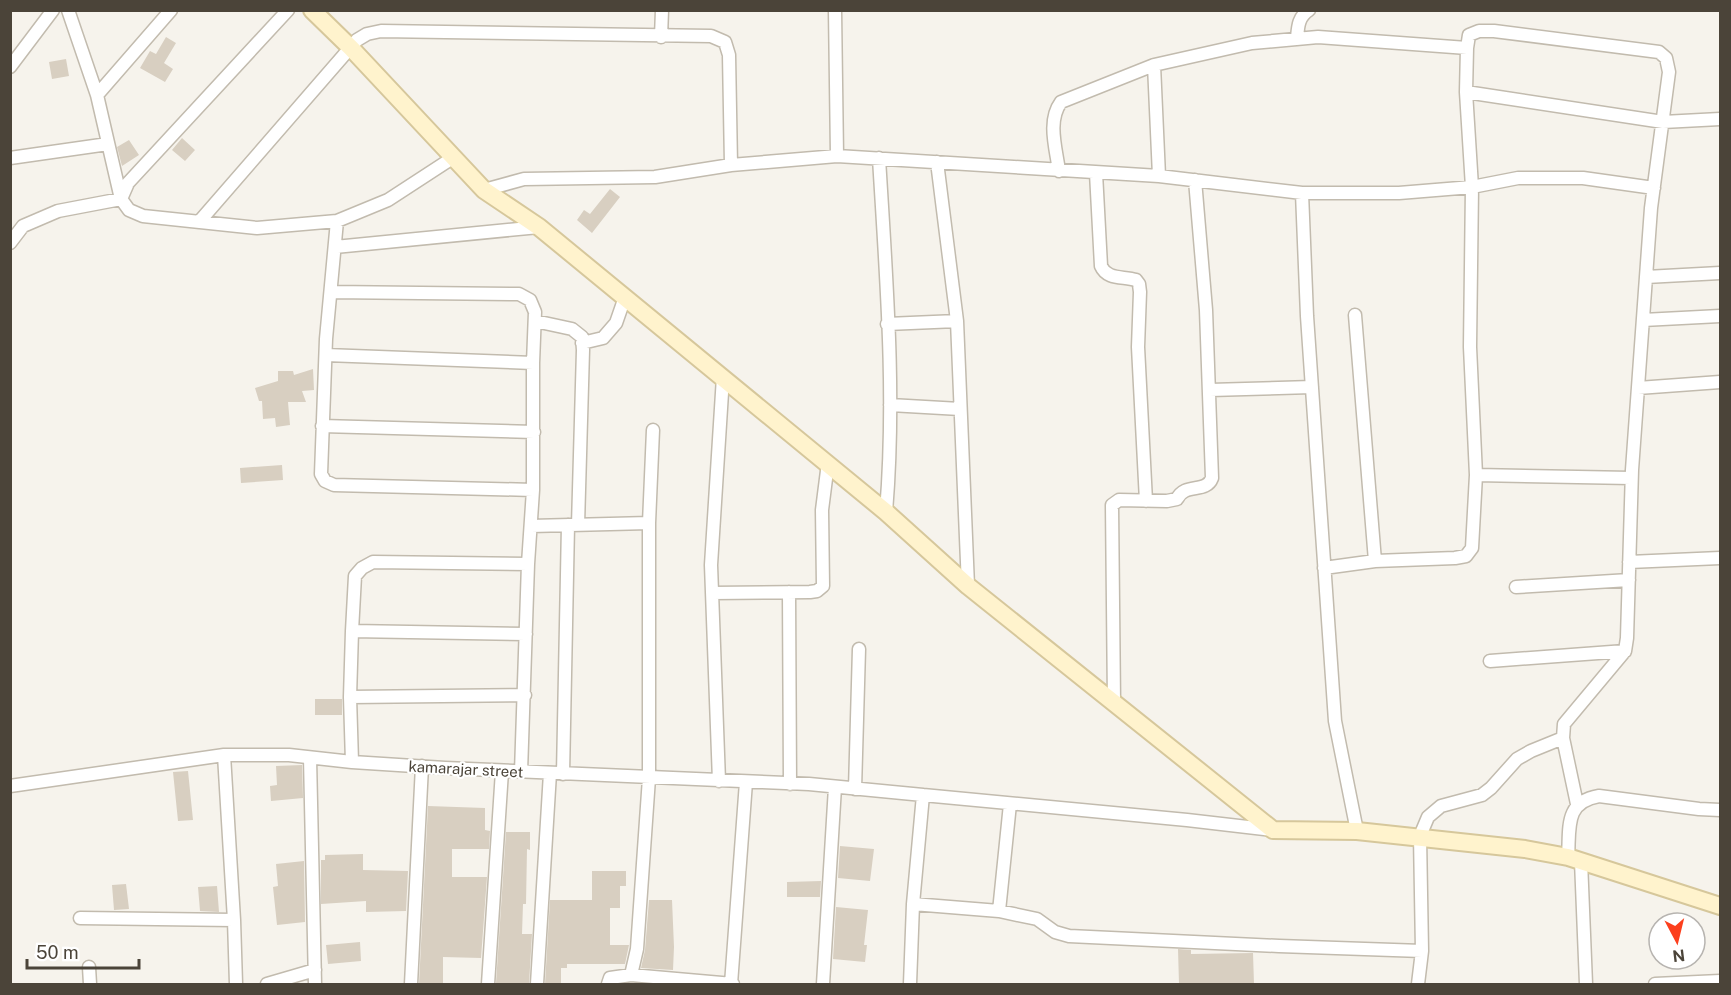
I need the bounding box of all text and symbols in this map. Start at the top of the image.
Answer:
street label: kamarajar street [408,758,524,781]
north arrow [1647,911,1707,971]
scale bar [27,932,140,970]
text: 50 m [36,942,79,963]
text: N [1671,945,1686,966]

